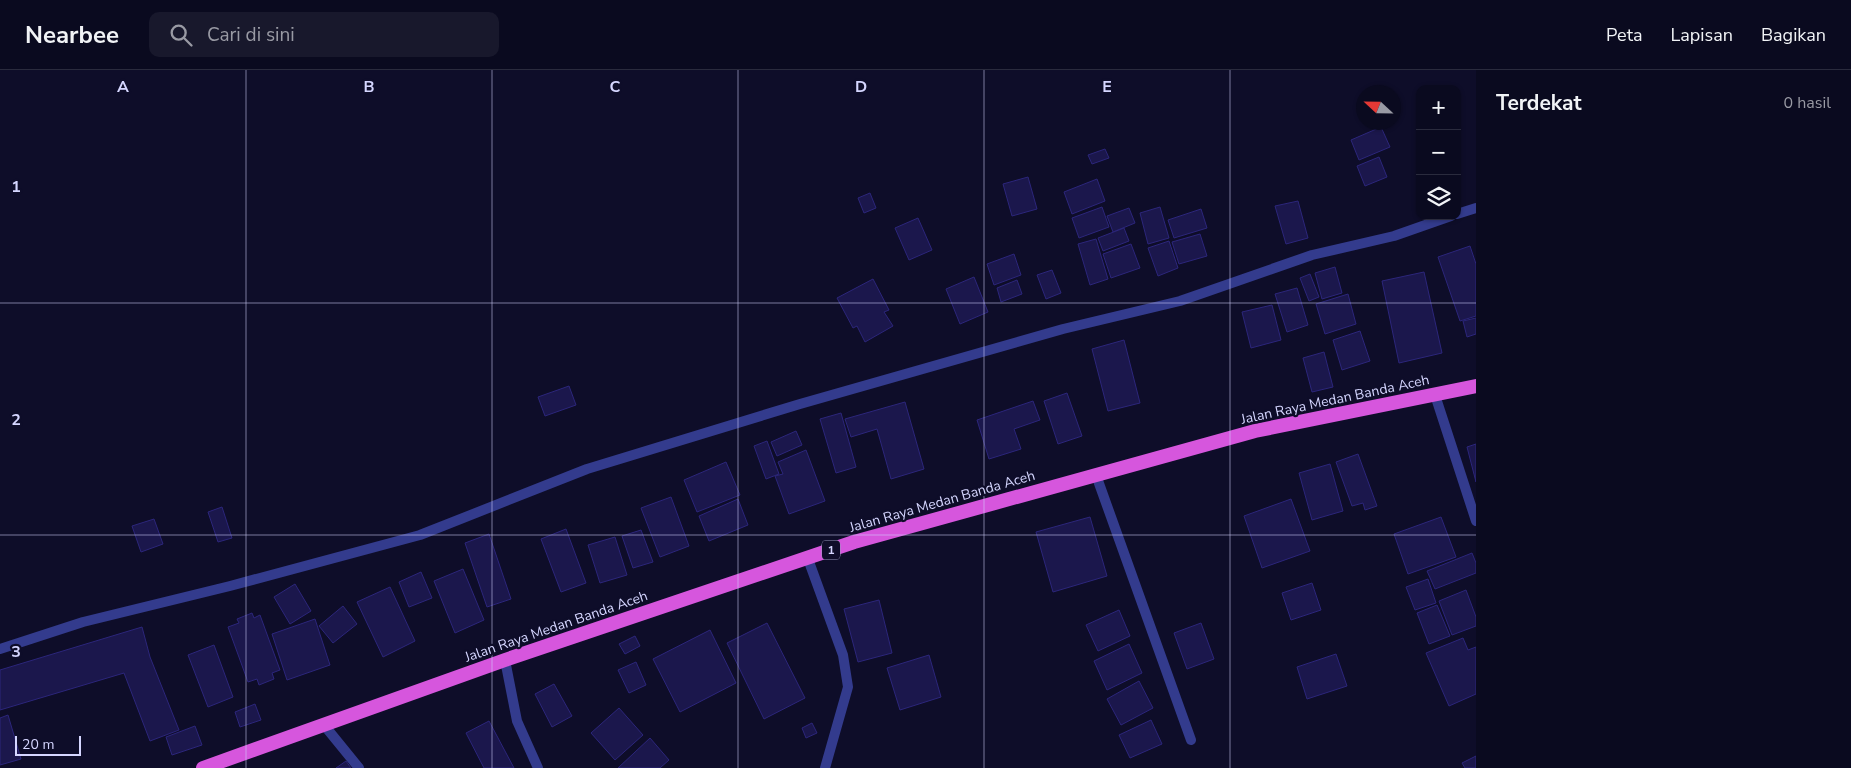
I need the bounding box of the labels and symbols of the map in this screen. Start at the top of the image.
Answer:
text: A [117,76,129,98]
text: B [363,76,375,98]
text: C [610,76,621,98]
text: D [855,76,867,98]
text: E [1102,76,1112,98]
north arrow [1356,85,1401,130]
text: 1 [11,176,21,198]
street label: Jalan Raya Medan Banda Aceh [1238,370,1431,429]
text: 2 [11,409,21,431]
street label: Jalan Raya Medan Banda Aceh [846,466,1037,537]
road number: 1 [822,540,840,560]
street label: Jalan Raya Medan Banda Aceh [461,586,650,667]
text: 3 [11,641,21,663]
scale bar [15,733,81,756]

